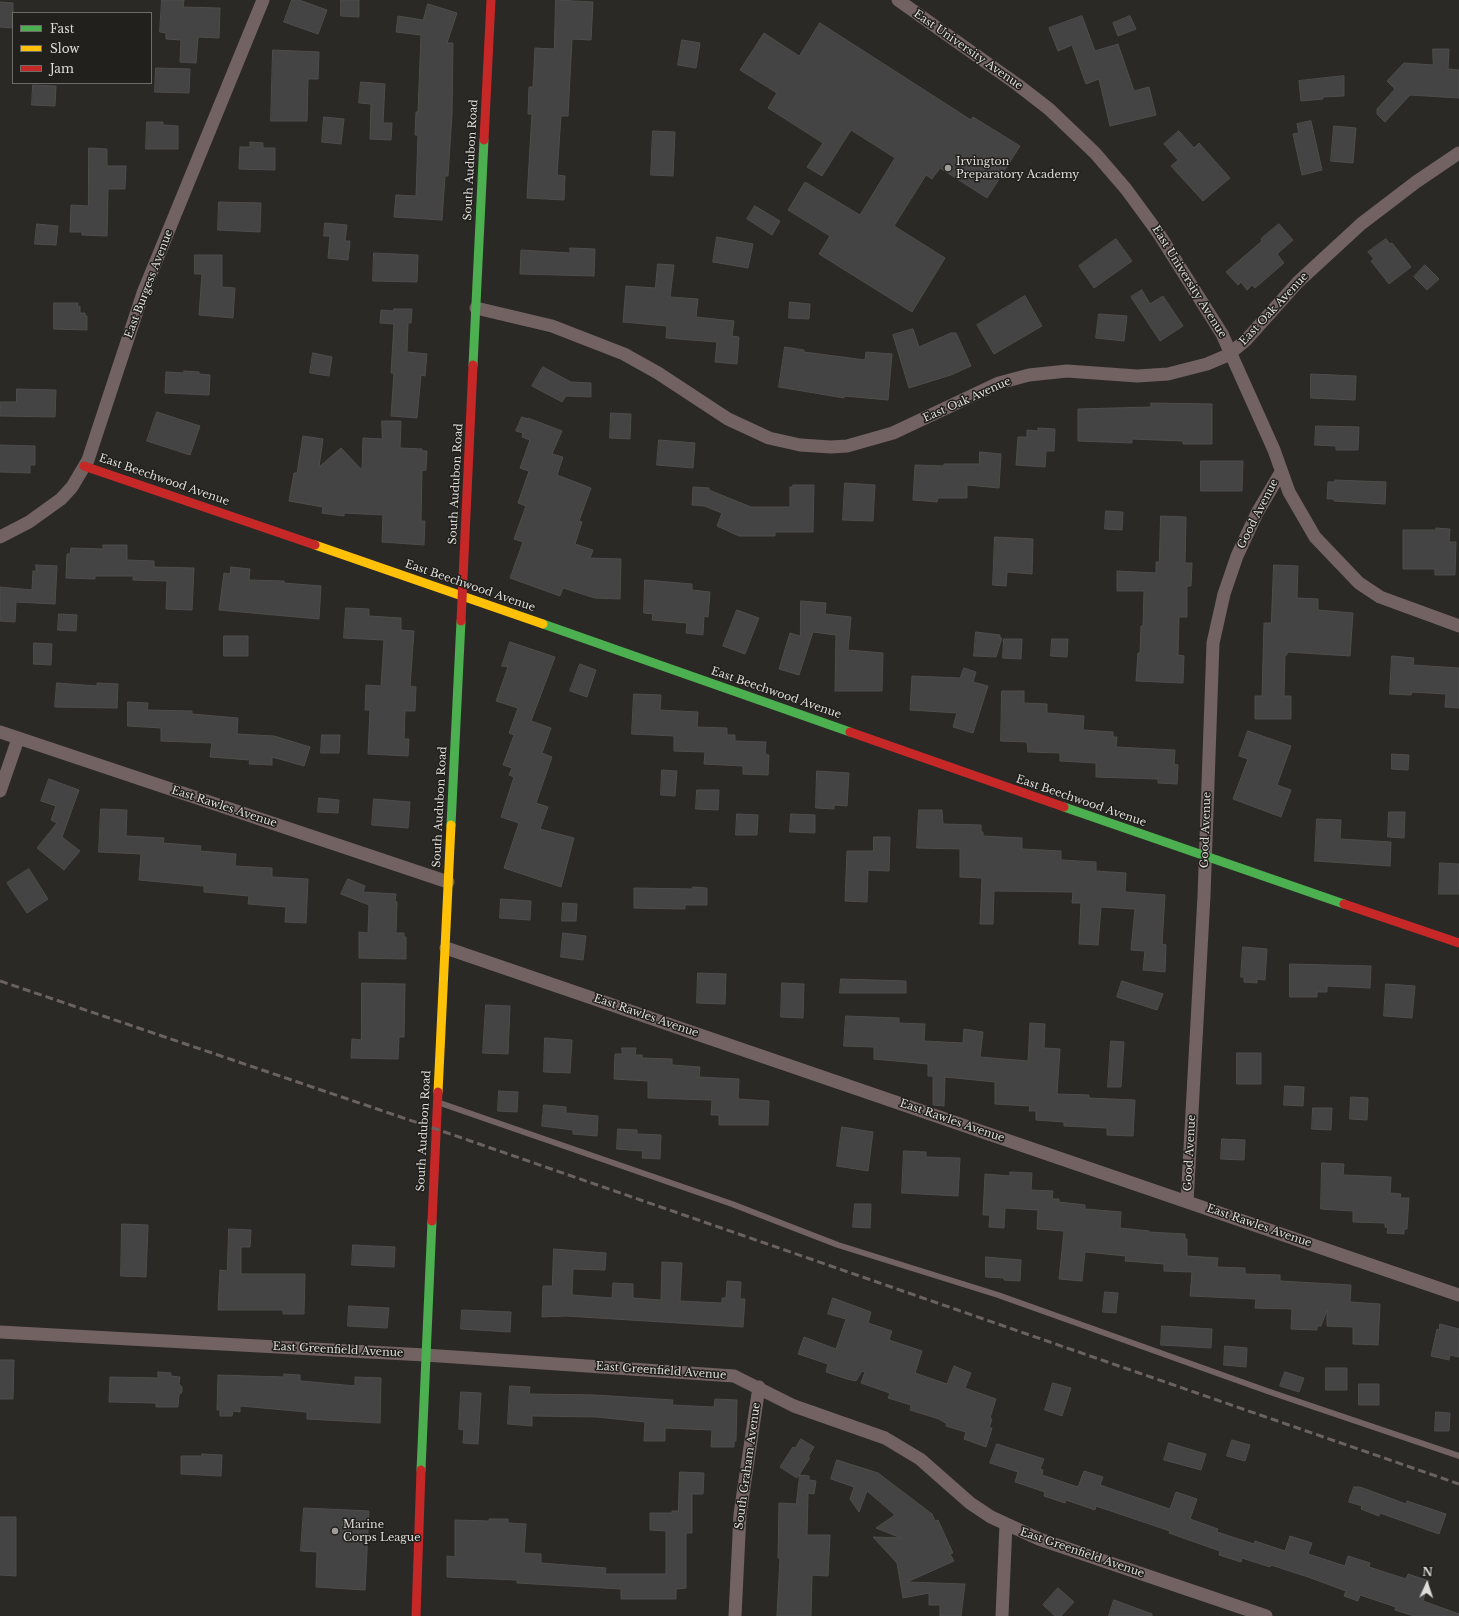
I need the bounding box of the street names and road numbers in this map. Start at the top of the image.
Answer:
street label: East University Avenue [911,7,1025,93]
street label: South Audubon Road [461,99,481,221]
street label: East University Avenue [1149,223,1229,341]
street label: East Burgess Avenue [122,228,176,340]
street label: East Oak Avenue [1237,270,1311,348]
street label: East Oak Avenue [921,375,1013,425]
street label: South Audubon Road [446,423,466,545]
street label: East Beechwood Avenue [97,452,231,508]
street label: Good Avenue [1235,477,1281,551]
street label: East Beechwood Avenue [403,558,537,614]
street label: East Beechwood Avenue [709,665,843,721]
street label: South Audubon Road [430,746,450,868]
street label: East Beechwood Avenue [1014,773,1148,829]
street label: East Rawles Avenue [170,784,278,830]
street label: Good Avenue [1198,792,1214,868]
street label: East Rawles Avenue [592,992,700,1040]
street label: South Audubon Road [414,1070,434,1192]
street label: East Rawles Avenue [898,1097,1006,1145]
street label: Good Avenue [1181,1114,1199,1192]
street label: East Rawles Avenue [1205,1202,1313,1250]
street label: East Greenfield Avenue [272,1340,404,1360]
street label: East Greenfield Avenue [595,1360,727,1382]
street label: South Graham Avenue [733,1402,763,1530]
street label: East Greenfield Avenue [1018,1525,1146,1581]

